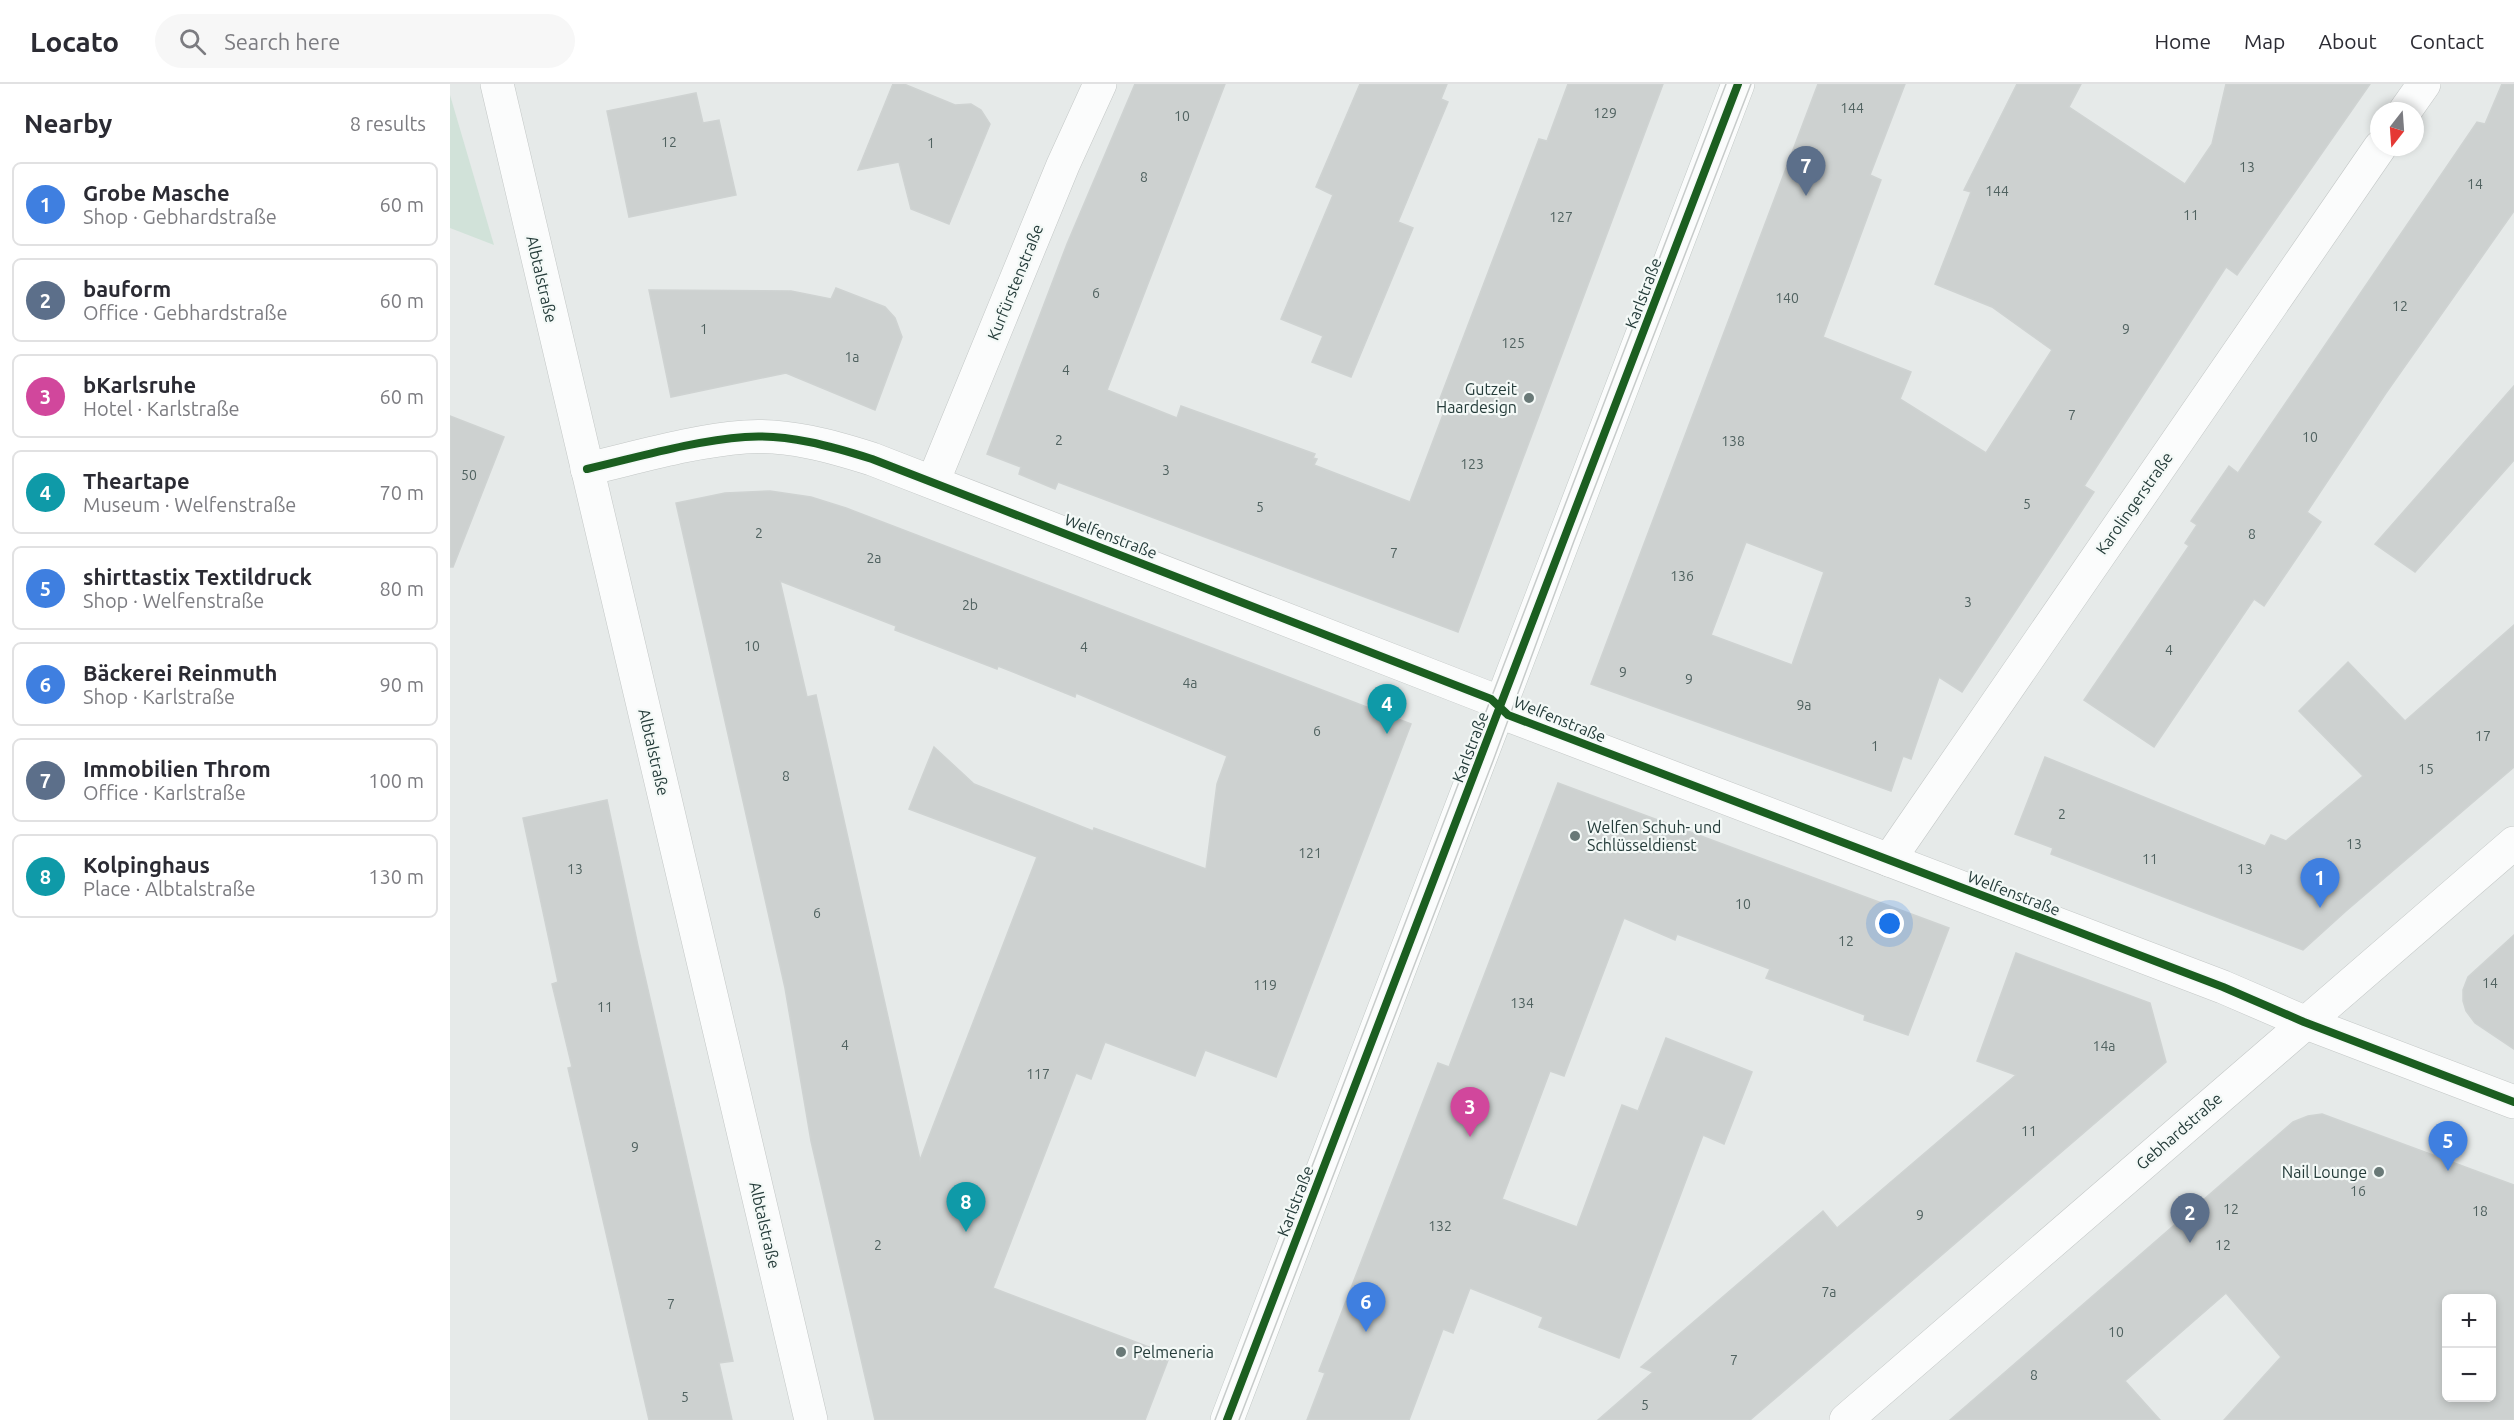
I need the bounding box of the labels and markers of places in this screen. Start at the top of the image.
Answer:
pin: 7 [1786,147,1826,196]
place label: Gutzeit Haardesign [1436,380,1518,416]
marker: Gutzeit Haardesign [1522,391,1536,405]
pin: 4 [1368,684,1406,734]
place label: Welfen Schuh- und Schlüsseldienst [1587,818,1721,854]
marker: Welfen Schuh- und Schlüsseldienst [1568,829,1582,843]
pin: 1 [2300,858,2340,908]
pin: 3 [1450,1088,1490,1137]
pin: 5 [2428,1122,2468,1171]
place label: Nail Lounge [2282,1163,2367,1181]
marker: Nail Lounge [2372,1165,2386,1179]
pin: 8 [946,1182,986,1232]
pin: 2 [2170,1194,2210,1243]
pin: 6 [1346,1282,1386,1332]
place label: Pelmeneria [1133,1343,1214,1361]
marker: Pelmeneria [1114,1345,1128,1359]

